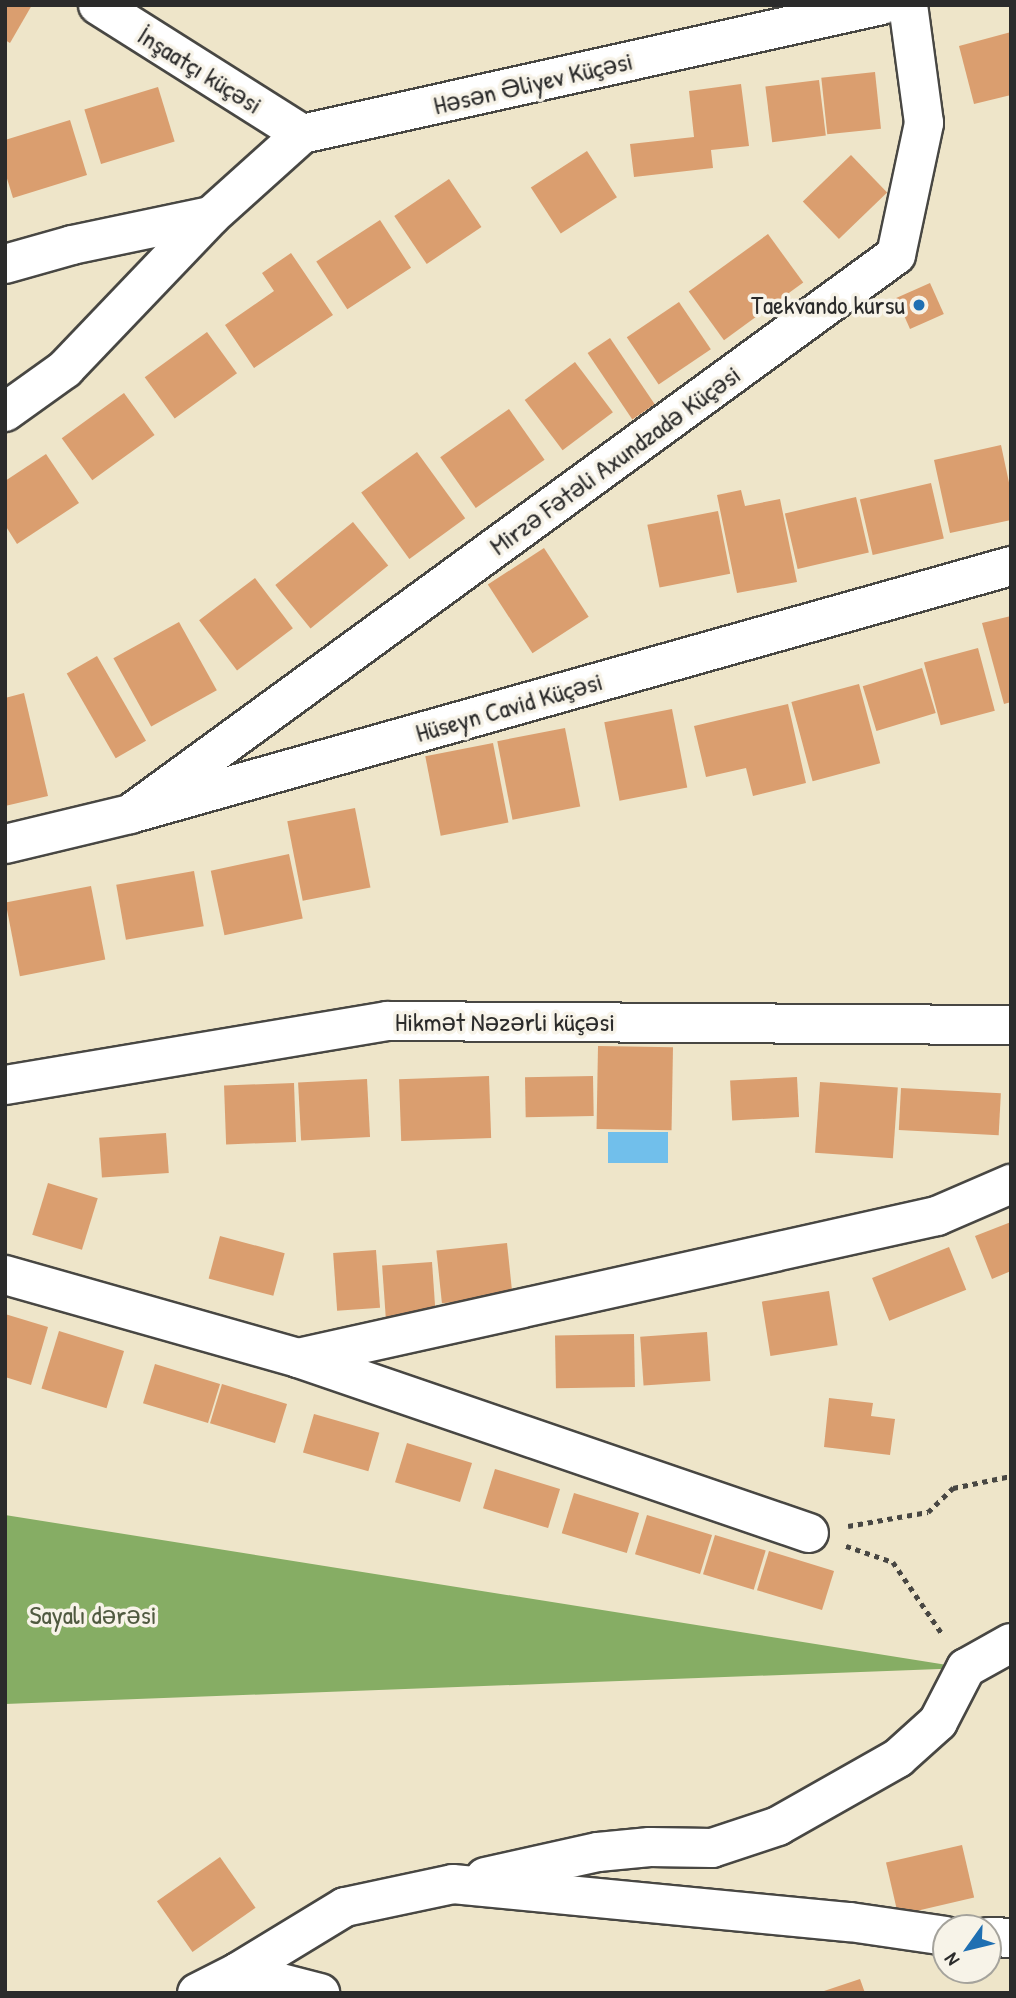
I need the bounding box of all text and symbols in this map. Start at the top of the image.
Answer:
street label: İnşaatçı küçəsi [132,20,268,120]
street label: Həsən Əliyev Küçəsi [430,45,636,121]
place label: Taekvando kursu [751,289,905,321]
marker: Taekvando kursu [911,297,927,313]
street label: Mirzə Fətəli Axundzadə Küçəsi [484,359,746,561]
street label: Hüseyn Cavid Küçəsi [412,665,606,749]
street label: Hikmət Nəzərli küçəsi [395,1006,615,1038]
park label: Sayalı dərəsi [30,1599,156,1631]
north arrow [932,1914,1002,1984]
text: N [938,1948,965,1971]

